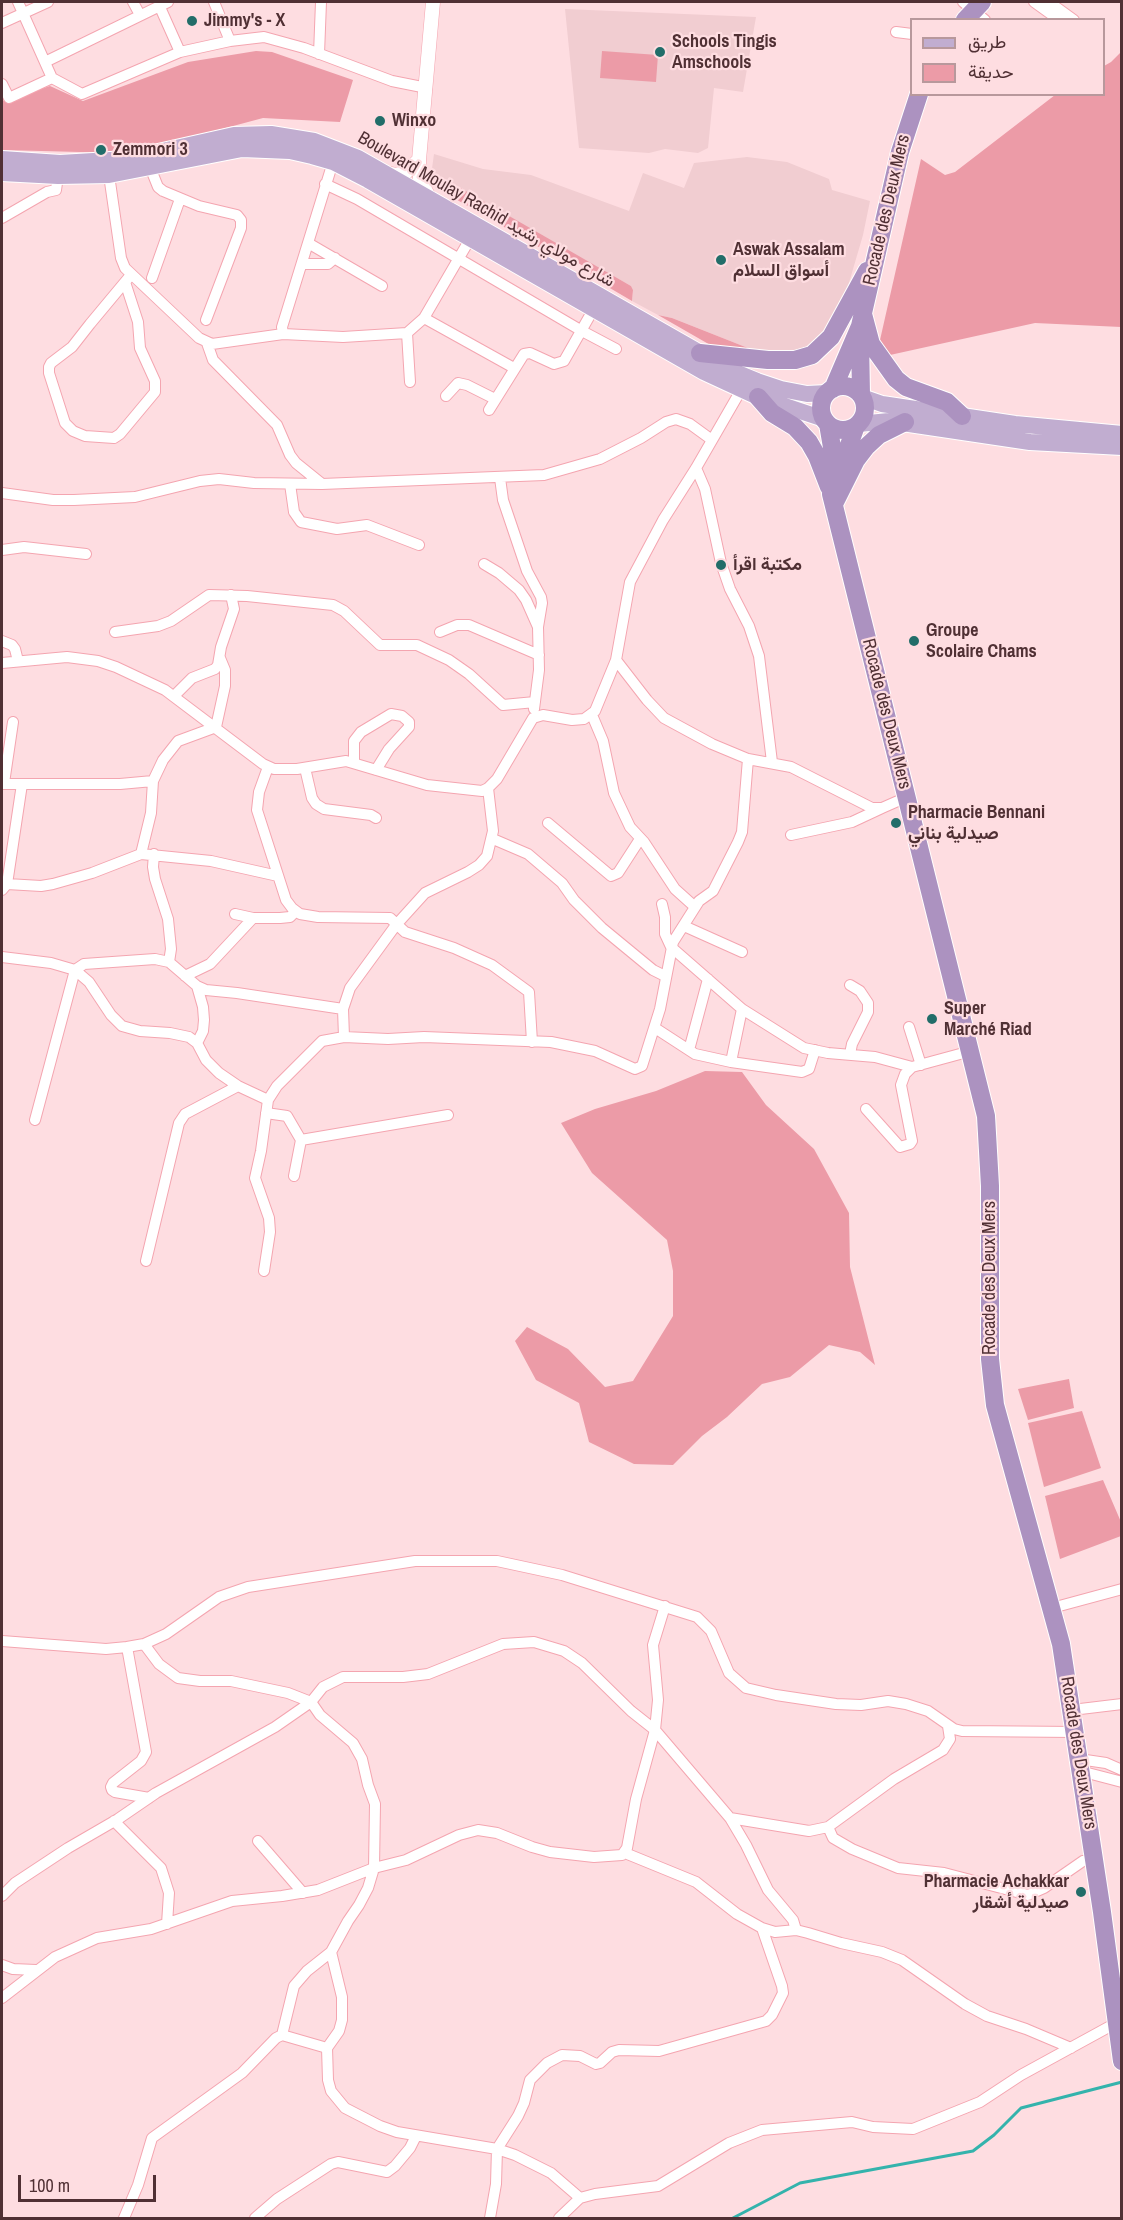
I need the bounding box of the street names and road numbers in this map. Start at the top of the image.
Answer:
street label: Boulevard Moulay Rachid شارع مولاي رشيد [354,127,618,293]
street label: Rocade des Deux Mers [859,132,915,288]
street label: Rocade des Deux Mers [857,637,915,791]
street label: Rocade des Deux Mers [979,1201,1001,1355]
street label: Rocade des Deux Mers [1055,1675,1101,1831]

